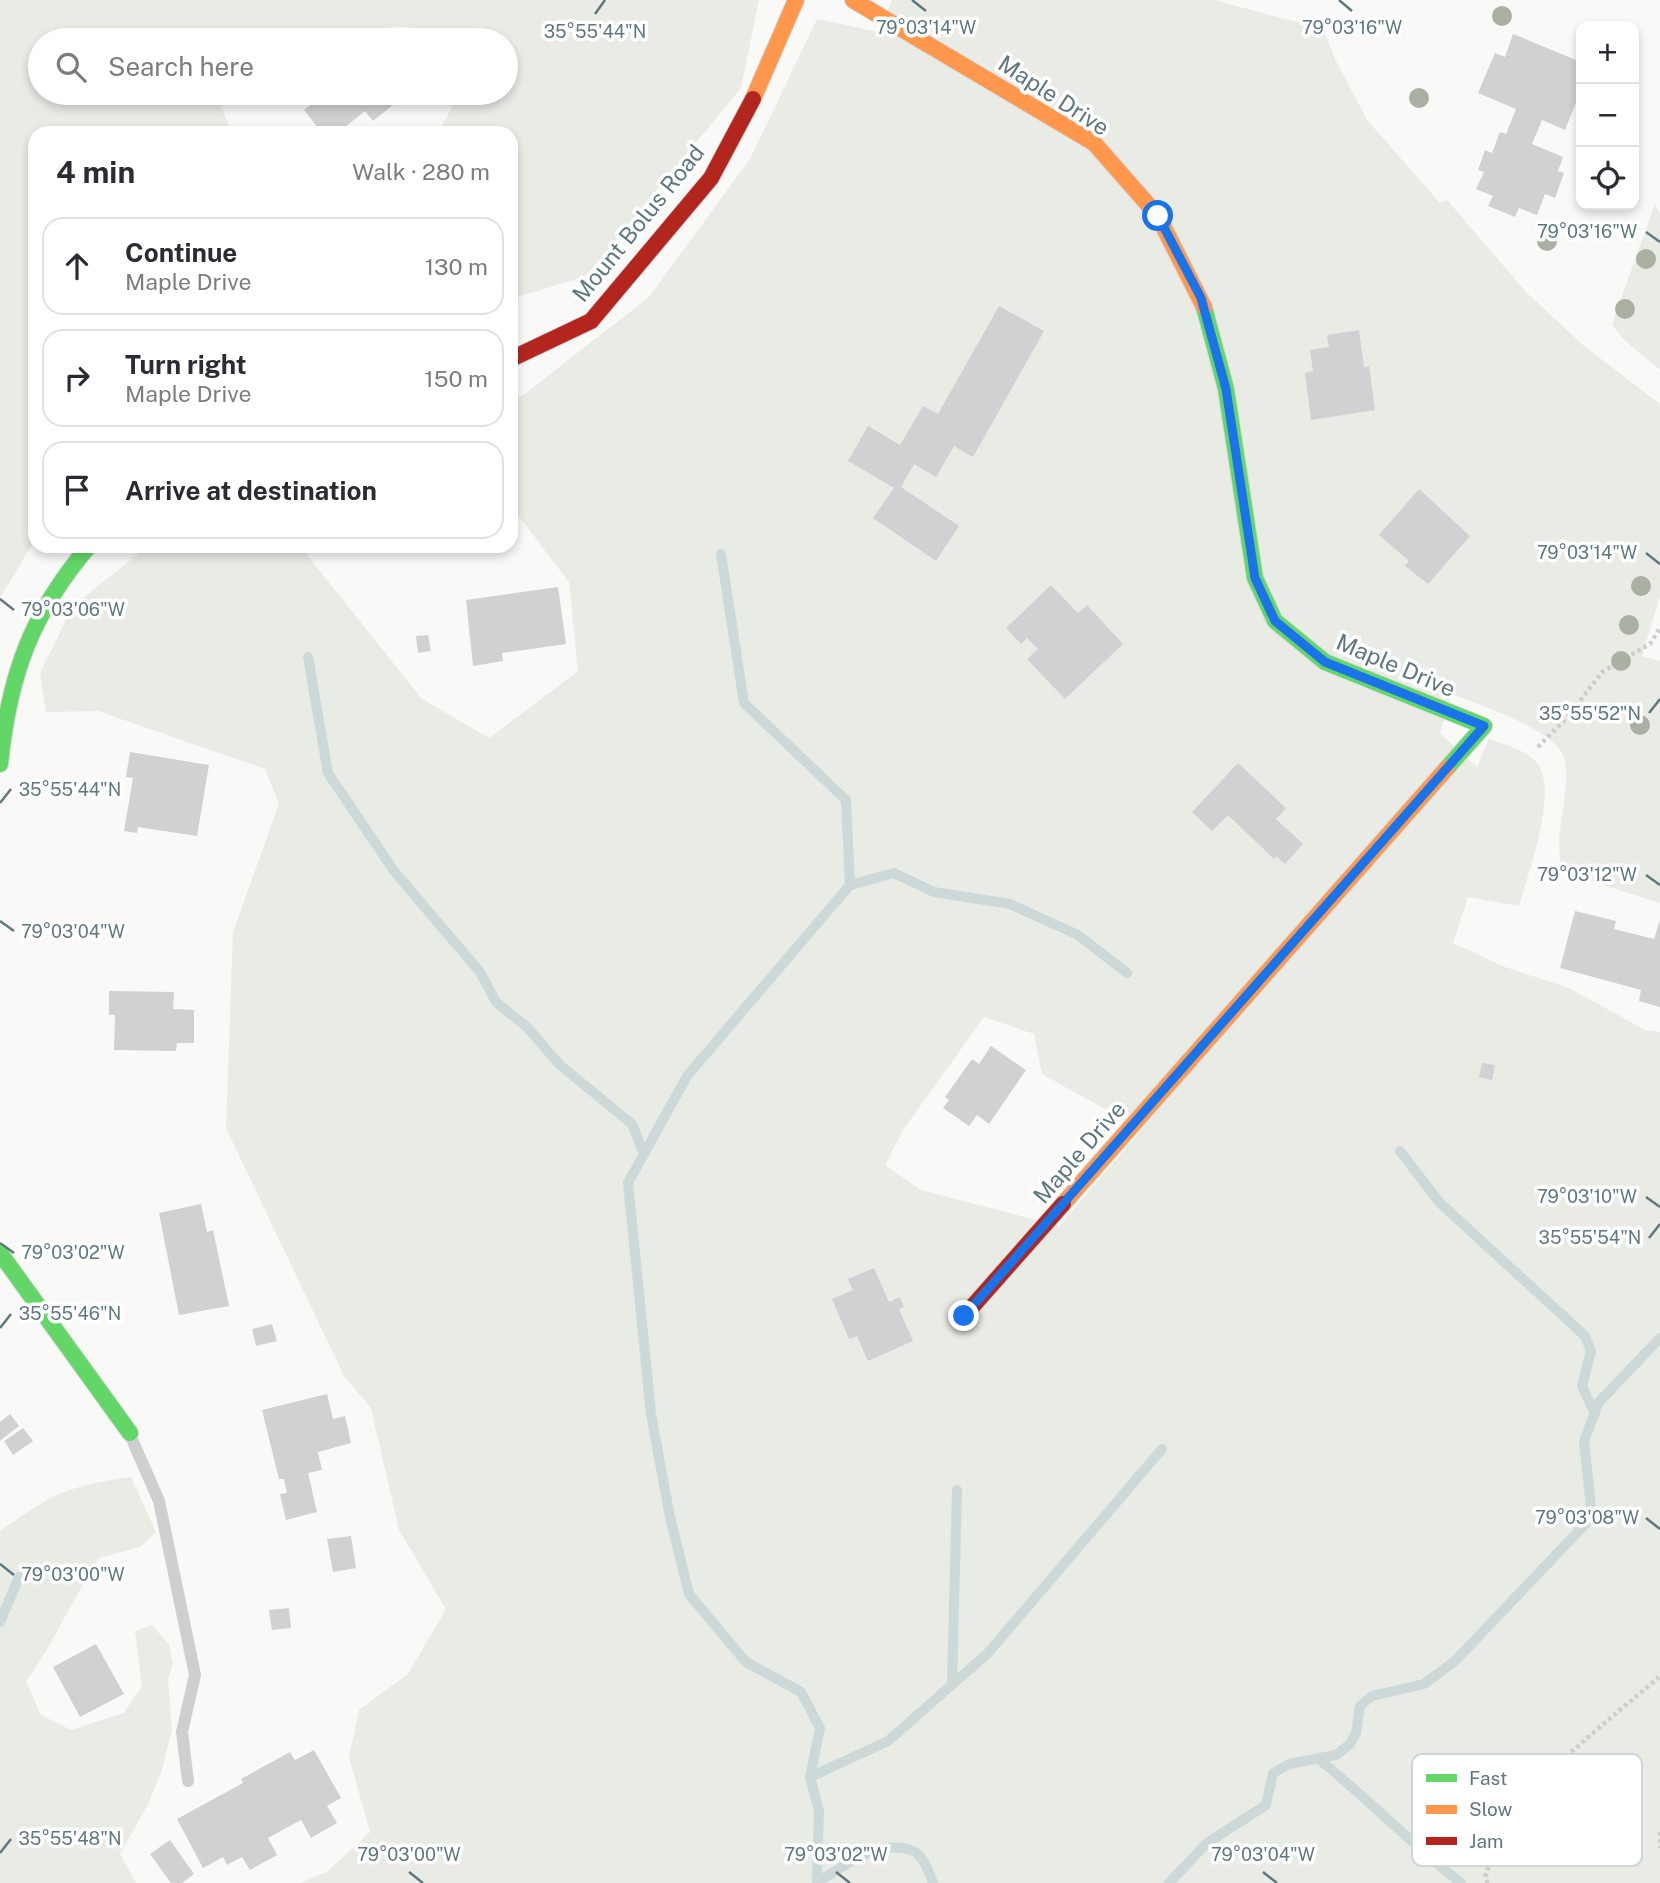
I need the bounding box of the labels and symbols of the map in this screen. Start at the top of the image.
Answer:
text: 79°03'14"W [876,17,976,38]
text: 79°03'16"W [1302,17,1402,38]
text: 35°55'44"N [544,21,646,42]
street label: Maple Drive [994,49,1114,141]
street label: Mount Bolus Road [566,139,710,307]
route start [1142,200,1173,231]
text: 79°03'16"W [1537,221,1637,242]
text: 79°03'14"W [1537,542,1637,563]
text: 79°03'06"W [21,599,125,620]
street label: Maple Drive [1332,628,1460,702]
text: 35°55'52"N [1539,703,1641,724]
text: 35°55'44"N [19,779,121,800]
text: 79°03'12"W [1537,864,1637,885]
text: 79°03'04"W [21,921,125,942]
street label: Maple Drive [1027,1095,1131,1209]
text: 79°03'10"W [1537,1186,1637,1207]
text: 35°55'54"N [1539,1227,1641,1248]
text: 79°03'02"W [21,1242,125,1263]
route end [948,1300,979,1331]
text: 35°55'46"N [19,1303,121,1324]
text: 79°03'08"W [1535,1507,1639,1528]
text: 79°03'00"W [21,1564,125,1585]
legend [1412,1754,1642,1866]
text: Fast [1469,1767,1507,1789]
text: Slow [1469,1798,1513,1820]
text: 35°55'48"N [19,1828,121,1849]
text: Jam [1469,1830,1503,1852]
text: 79°03'00"W [357,1844,461,1865]
text: 79°03'02"W [784,1844,888,1865]
text: 79°03'04"W [1211,1844,1315,1865]

